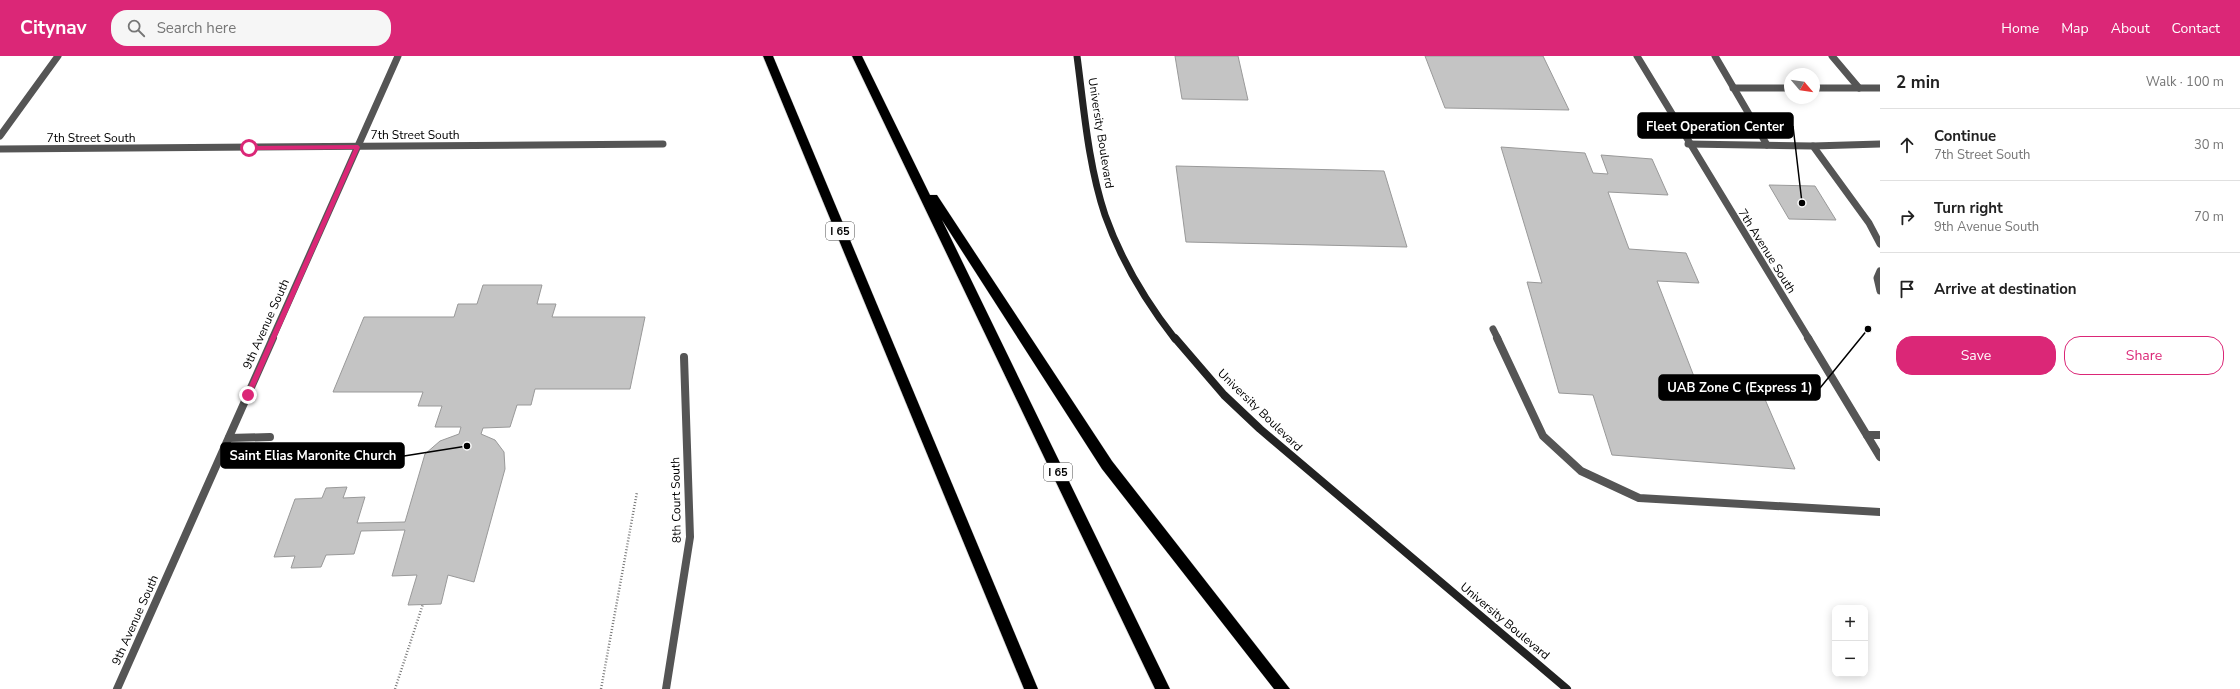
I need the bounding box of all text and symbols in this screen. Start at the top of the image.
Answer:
search box [111,10,391,46]
text: Citynav [20,15,87,41]
icon: search [125,17,147,39]
text: Search here [157,18,236,38]
text: Home [2001,19,2039,38]
text: Map [2061,19,2089,38]
text: About [2111,19,2150,38]
text: Contact [2172,19,2220,38]
north arrow [1784,68,1820,104]
text: 2 min [1896,71,1940,94]
text: Walk · 100 m [2146,73,2224,91]
street label: University Boulevard [1084,76,1118,190]
callout: Fleet Operation Center [1638,113,1793,138]
text: Fleet Operation Center [1646,118,1785,136]
text: Continue [1934,126,1996,146]
street label: 7th Street South [371,127,459,143]
street label: 7th Street South [47,130,135,146]
icon: ahead [1896,134,1918,156]
text: 30 m [2194,136,2224,154]
route start [240,139,258,157]
text: 7th Street South [1934,146,2030,164]
text: Turn right [1934,198,2003,218]
street label: 7th Avenue South [1735,206,1799,296]
icon: right [1896,206,1918,228]
text: 70 m [2194,208,2224,226]
text: 9th Avenue South [1934,218,2039,236]
road number: I 65 [826,222,854,240]
street label: 9th Avenue South [239,276,293,372]
icon: arrive [1896,278,1918,300]
text: Arrive at destination [1934,279,2077,299]
button: Save [1896,336,2056,375]
button: Share [2064,336,2224,375]
street label: University Boulevard [1214,365,1306,455]
callout: UAB Zone C (Express 1) [1659,375,1820,400]
text: UAB Zone C (Express 1) [1667,379,1813,397]
route end [239,386,257,404]
callout: Saint Elias Maronite Church [221,443,404,468]
text: Saint Elias Maronite Church [230,447,396,465]
street label: 8th Court South [667,457,685,543]
road number: I 65 [1044,463,1072,481]
street label: 9th Avenue South [108,572,162,668]
street label: University Boulevard [1457,579,1553,663]
map controls [1832,605,1868,677]
button: + [1832,605,1868,641]
button: − [1832,641,1868,677]

